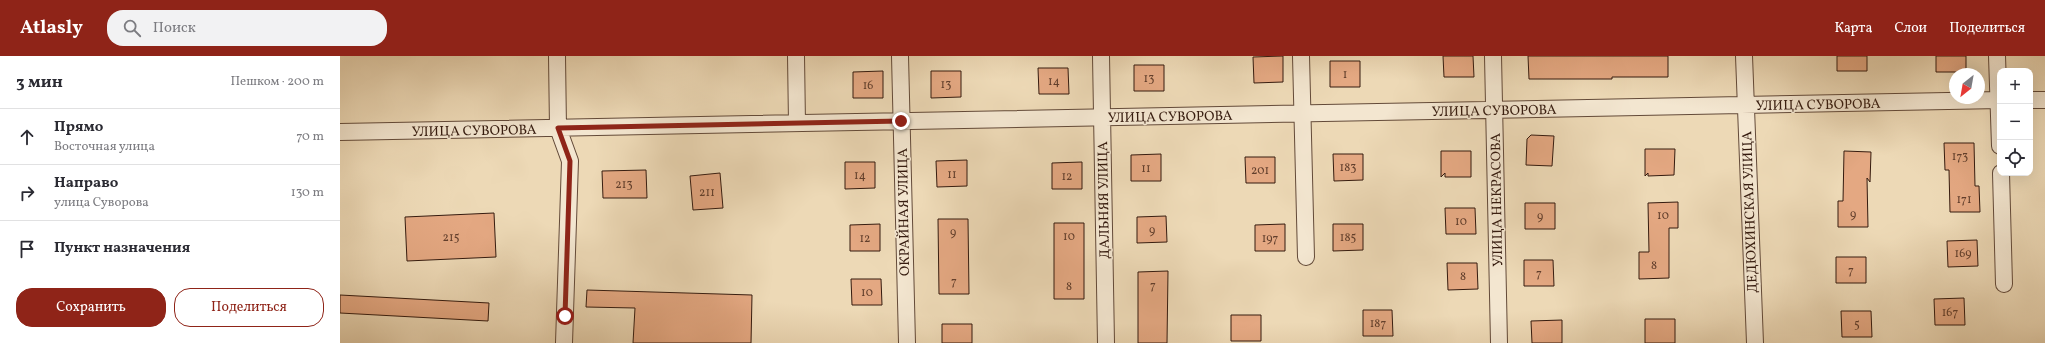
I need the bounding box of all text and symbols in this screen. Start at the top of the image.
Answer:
search box [107,10,387,46]
text: Atlasly [20,15,83,41]
icon: search [121,17,143,39]
text: Поиск [153,18,196,39]
text: Карта [1834,19,1872,38]
text: Слои [1894,19,1927,38]
text: Поделиться [1949,19,2025,38]
house number: 1 [1343,67,1347,83]
north arrow [1949,68,1985,104]
map controls [1997,68,2033,176]
button: + [1997,68,2033,104]
text: 3 мин [16,71,63,94]
house number: 13 [1144,71,1154,87]
text: Пешком · 200 m [230,73,324,91]
house number: 14 [1048,74,1060,90]
house number: 13 [941,77,951,93]
house number: 16 [863,78,873,94]
street label: УЛИЦА СУВОРОВА [1755,95,1881,116]
street label: УЛИЦА СУВОРОВА [1431,101,1557,122]
button: − [1997,104,2033,140]
street label: УЛИЦА СУВОРОВА [1107,107,1233,128]
route end [892,112,910,130]
text: Прямо [54,117,103,138]
street label: УЛИЦА СУВОРОВА [411,121,537,142]
icon: ahead [16,126,38,148]
text: 70 m [296,128,324,146]
street label: ДЕДЮХИНСКАЯ УЛИЦА [1738,130,1763,293]
street label: УЛИЦА НЕКРАСОВА [1487,133,1508,267]
text: Восточная улица [54,138,155,156]
button: locate [1997,140,2033,176]
street label: ДАЛЬНЯЯ УЛИЦА [1094,141,1115,259]
street label: ОКРАЙНАЯ УЛИЦА [893,148,915,276]
house number: 173 [1952,149,1968,165]
house number: 183 [1340,160,1356,176]
house number: 11 [1141,161,1151,177]
house number: 201 [1251,163,1269,179]
house number: 11 [947,167,957,183]
house number: 14 [854,168,866,184]
house number: 12 [1061,169,1073,185]
text: Направо [54,173,118,194]
house number: 213 [615,177,633,193]
icon: right [16,182,38,204]
text: 130 m [291,184,324,202]
house number: 211 [699,185,715,201]
house number: 171 [1956,192,1972,208]
text: улица Суворова [54,194,149,212]
house number: 9 [1850,207,1856,223]
house number: 10 [1657,208,1669,224]
house number: 9 [1537,209,1543,225]
house number: 10 [1455,214,1467,230]
house number: 9 [1149,223,1155,239]
house number: 9 [950,225,956,241]
house number: 10 [1063,229,1075,245]
house number: 215 [443,230,460,246]
house number: 185 [1340,230,1356,246]
house number: 12 [859,231,871,247]
house number: 197 [1262,231,1279,247]
icon: arrive [16,238,38,260]
text: Пункт назначения [54,238,190,259]
house number: 169 [1955,246,1971,262]
house number: 8 [1651,258,1657,274]
house number: 7 [1848,263,1854,279]
house number: 7 [1536,266,1542,282]
house number: 8 [1460,269,1466,285]
house number: 7 [951,274,957,290]
house number: 7 [1150,278,1156,294]
house number: 8 [1066,279,1072,295]
house number: 10 [861,285,873,301]
button: Сохранить [16,288,166,327]
button: Поделиться [174,288,324,327]
house number: 167 [1942,305,1958,321]
route start [556,307,574,325]
house number: 187 [1370,316,1386,332]
house number: 5 [1854,317,1860,333]

